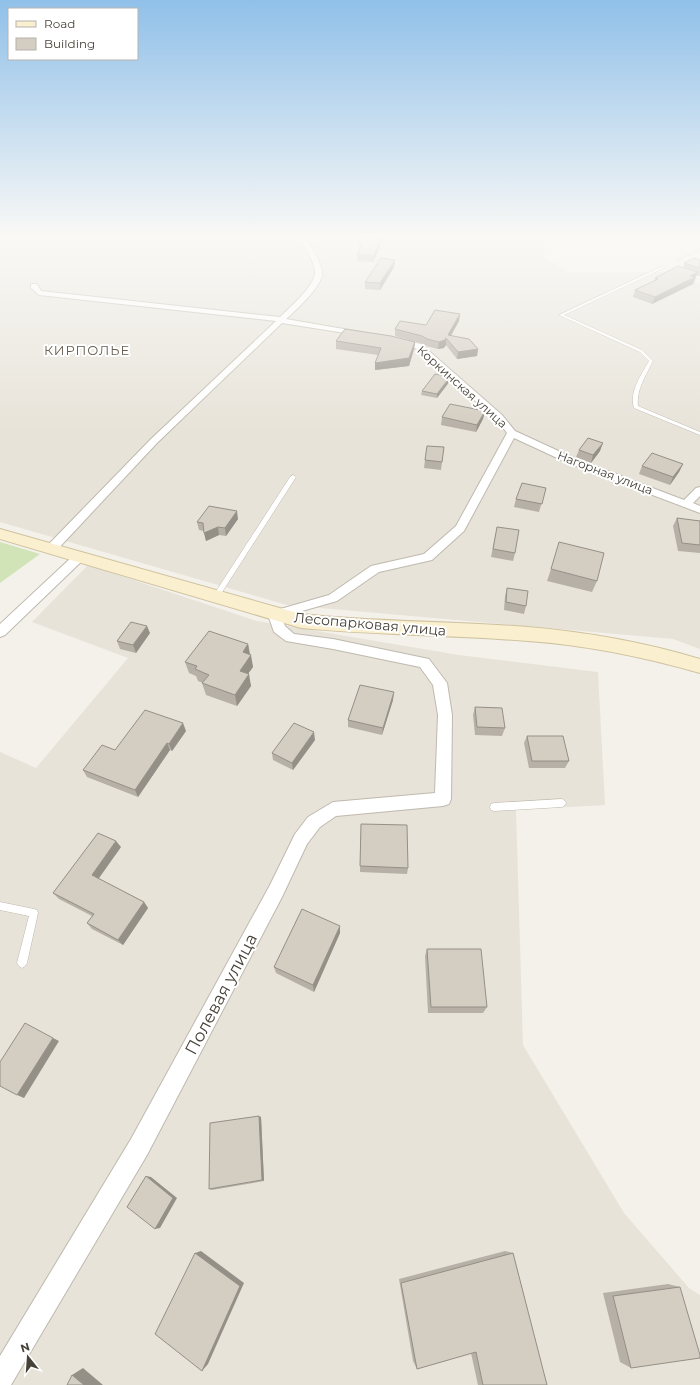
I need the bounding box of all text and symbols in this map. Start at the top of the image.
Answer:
legend [8,8,138,60]
text: Road [44,16,75,31]
text: Building [44,36,95,51]
district label: КИРПОЛЬЕ [44,342,130,358]
street label: Коркинская улица [414,342,510,431]
street label: Нагорная улица [555,447,655,498]
street label: Лесопарковая улица [293,608,447,640]
street label: Полевая улица [181,930,261,1058]
north arrow [8,1337,48,1377]
text: N [19,1339,31,1355]

